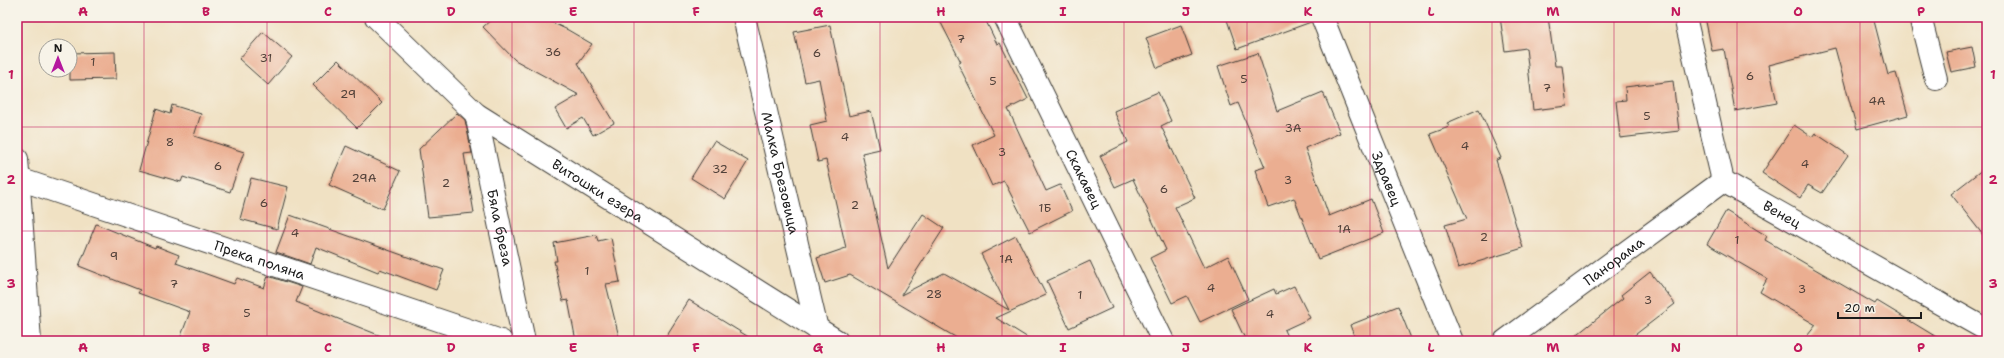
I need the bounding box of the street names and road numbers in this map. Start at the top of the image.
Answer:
street label: Малка Брезовица [757,110,804,236]
street label: Скакавец [1062,146,1106,212]
street label: Здравец [1368,149,1406,209]
street label: Витошки езера [549,155,647,226]
street label: Бяла бреза [483,187,517,268]
street label: Венец [1760,196,1804,232]
street label: Панорама [1580,233,1648,289]
street label: Прека поляна [212,236,308,284]

